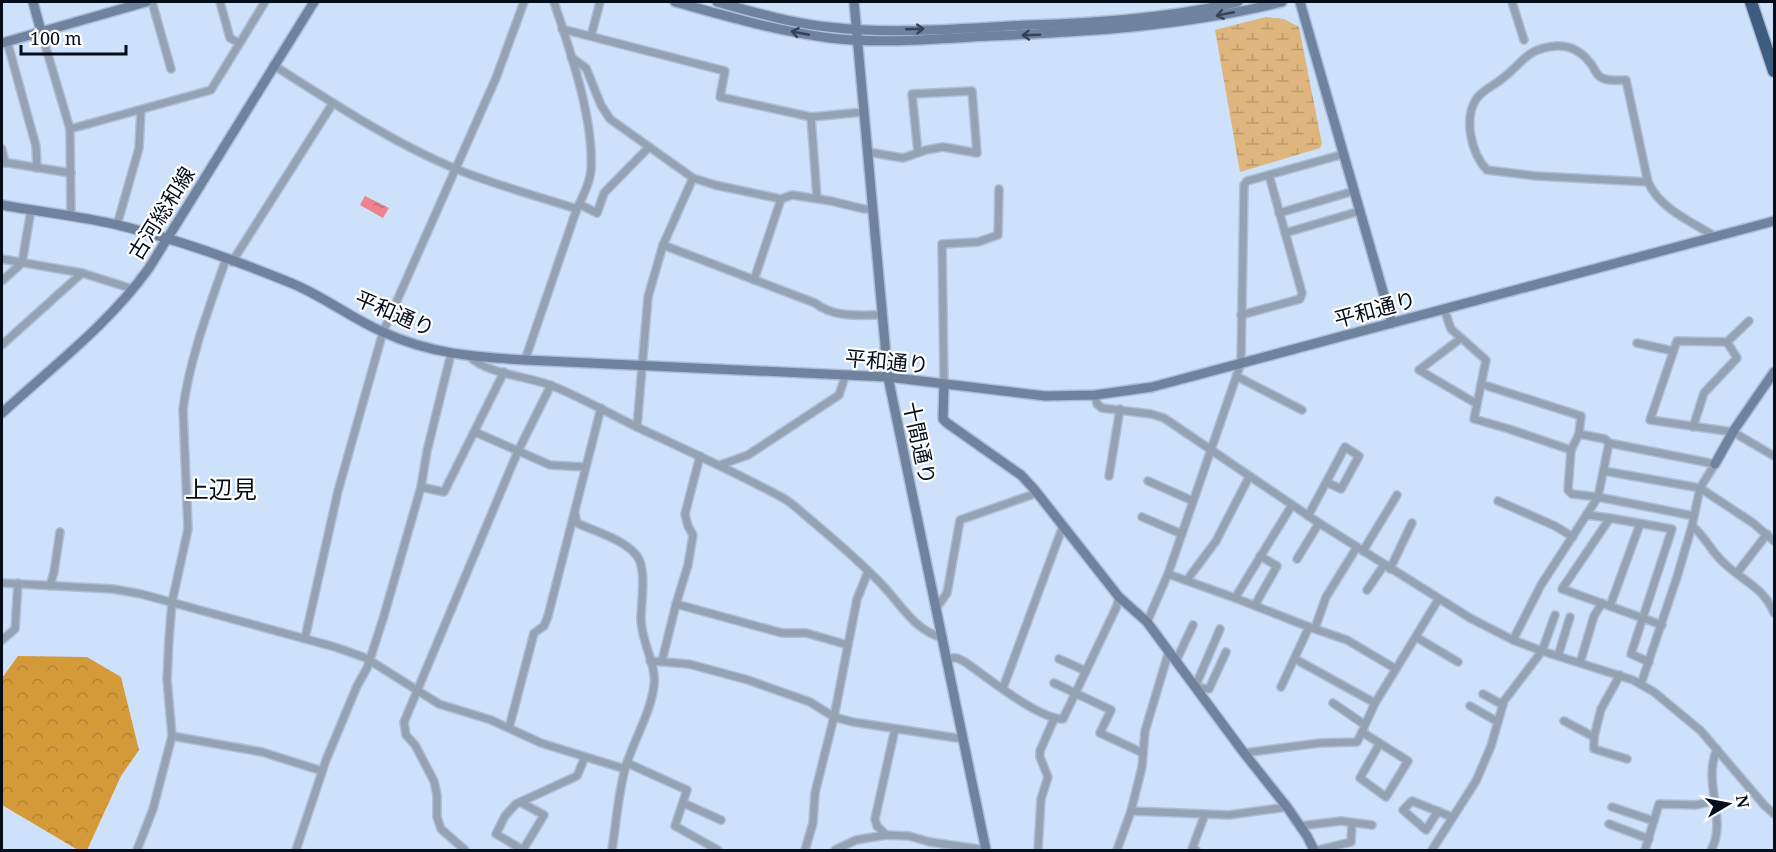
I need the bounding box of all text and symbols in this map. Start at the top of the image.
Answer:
one-way arrow [1216,9,1235,20]
scale bar [21,18,126,56]
one-way arrow [905,24,925,35]
text: 100 m [30,26,82,50]
one-way arrow [790,27,810,38]
one-way arrow [1022,29,1042,40]
street label: 古河総和線 [121,161,201,265]
street label: 平和通り [351,284,439,342]
street label: 平和通り [1331,285,1419,333]
street label: 平和通り [844,343,930,379]
street label: 十間通り [898,399,942,487]
district label: 上辺見 [185,472,257,505]
north arrow [1698,774,1758,834]
text: N [1731,793,1755,810]

